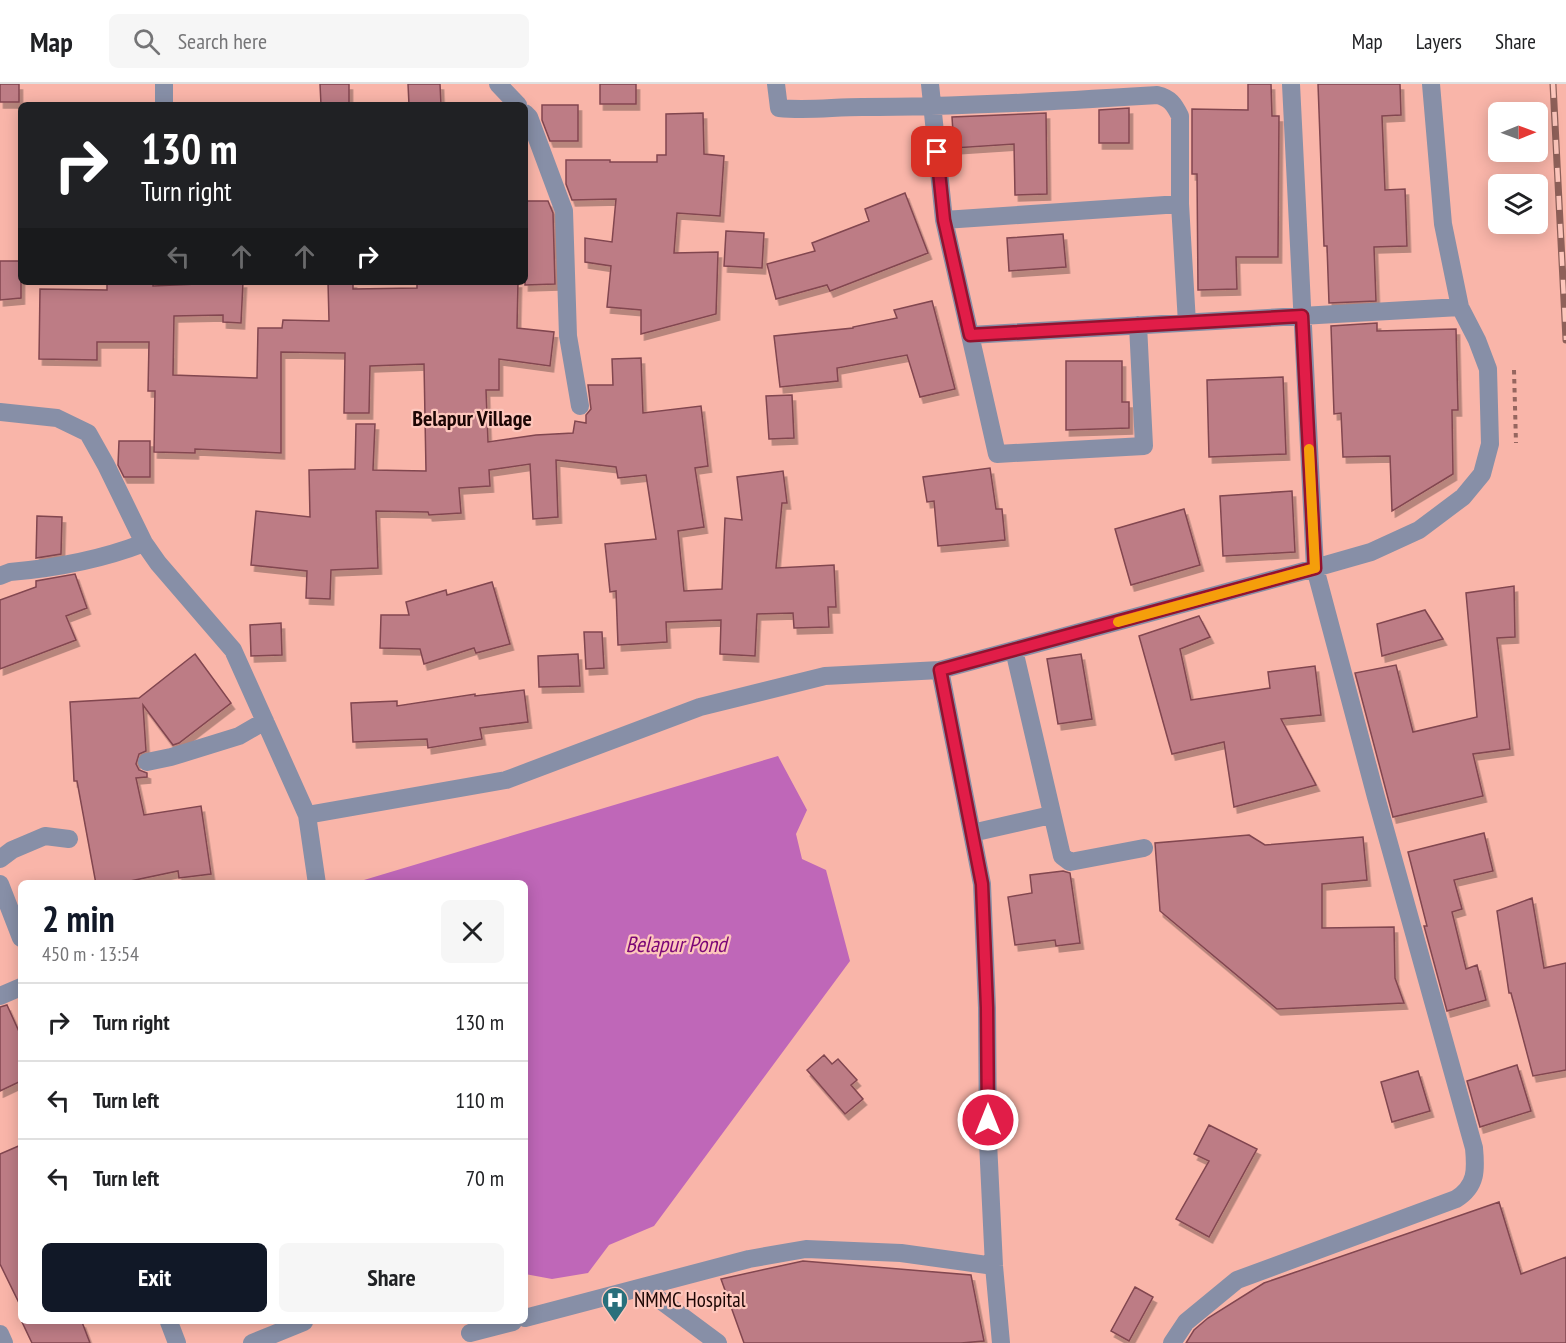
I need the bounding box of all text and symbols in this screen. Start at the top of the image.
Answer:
search box [109,14,529,68]
text: Map [30,23,73,60]
icon: search [130,25,163,58]
text: Search here [178,27,267,55]
text: Map [1352,28,1383,55]
text: Layers [1416,28,1462,55]
text: Share [1495,28,1536,55]
north arrow [1488,102,1548,162]
map controls [1488,102,1548,234]
text: 130 m [141,121,238,176]
icon: right [42,126,120,204]
pin [911,126,962,177]
icon: arrive [920,135,953,168]
text: Turn right [141,174,232,208]
button: layers [1488,174,1548,234]
icon: left [162,240,195,273]
icon: ahead [225,240,258,273]
icon: ahead [288,240,321,273]
icon: right [351,240,384,273]
district label: Belapur Village [412,404,532,432]
text: 2 min [42,895,115,942]
button: close [441,900,504,963]
water label: Belapur Pond [625,930,730,958]
text: 450 m · 13:54 [42,941,139,967]
icon: right [42,1006,75,1039]
text: Turn right [93,1008,170,1036]
text: 130 m [455,1008,504,1036]
icon: left [42,1084,75,1117]
text: Turn left [93,1086,159,1114]
text: 110 m [455,1086,504,1114]
position arrow [956,1088,1020,1152]
icon: left [42,1162,75,1195]
text: Turn left [93,1164,159,1192]
text: 70 m [465,1164,504,1192]
button: Exit [42,1243,267,1312]
button: Share [279,1243,504,1312]
hospital icon: NMMC Hospital [600,1285,630,1323]
place label: NMMC Hospital [634,1286,746,1313]

